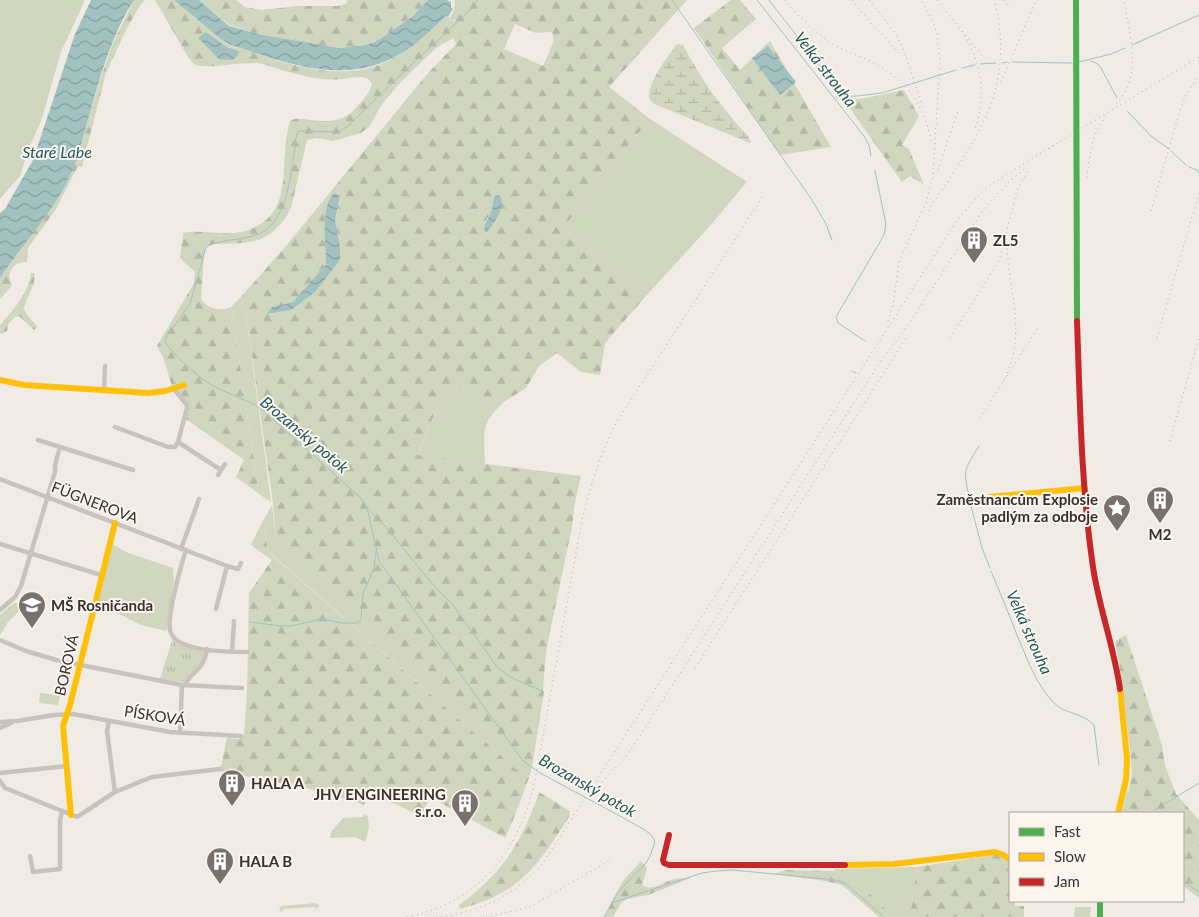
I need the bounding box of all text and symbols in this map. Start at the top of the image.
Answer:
water label: Velká strouha [791,28,861,110]
water label: Staré Labe [22,142,92,161]
building icon: ZL5 [959,225,989,264]
place label: ZL5 [993,231,1019,249]
water label: Brozanský potok [257,392,353,477]
street label: FÜGNEROVA [49,477,142,527]
building icon: M2 [1145,485,1175,524]
place label: Zaměstnancům Explosie padlým za odboje [936,490,1098,525]
place icon: Zaměstnancům Explosie padlým za odboje [1102,493,1132,532]
place label: M2 [1149,525,1172,543]
water label: Velká strouha [1003,587,1057,677]
school or university icon: MŠ Rosničanda [17,590,47,629]
place label: MŠ Rosničanda [51,596,153,614]
street label: BOROVÁ [50,632,82,697]
street label: PÍSKOVÁ [123,701,188,729]
water label: Brozanský potok [536,749,640,821]
building icon: HALA A [217,768,247,807]
place label: HALA A [251,774,305,792]
place label: JHV ENGINEERING s.r.o. [314,785,446,820]
building icon: JHV ENGINEERING s.r.o. [450,788,480,827]
legend [1009,812,1184,902]
text: Fast [1054,822,1081,840]
building icon: HALA B [205,846,235,885]
text: Slow [1054,847,1086,865]
place label: HALA B [239,852,292,870]
text: Jam [1054,872,1080,890]

